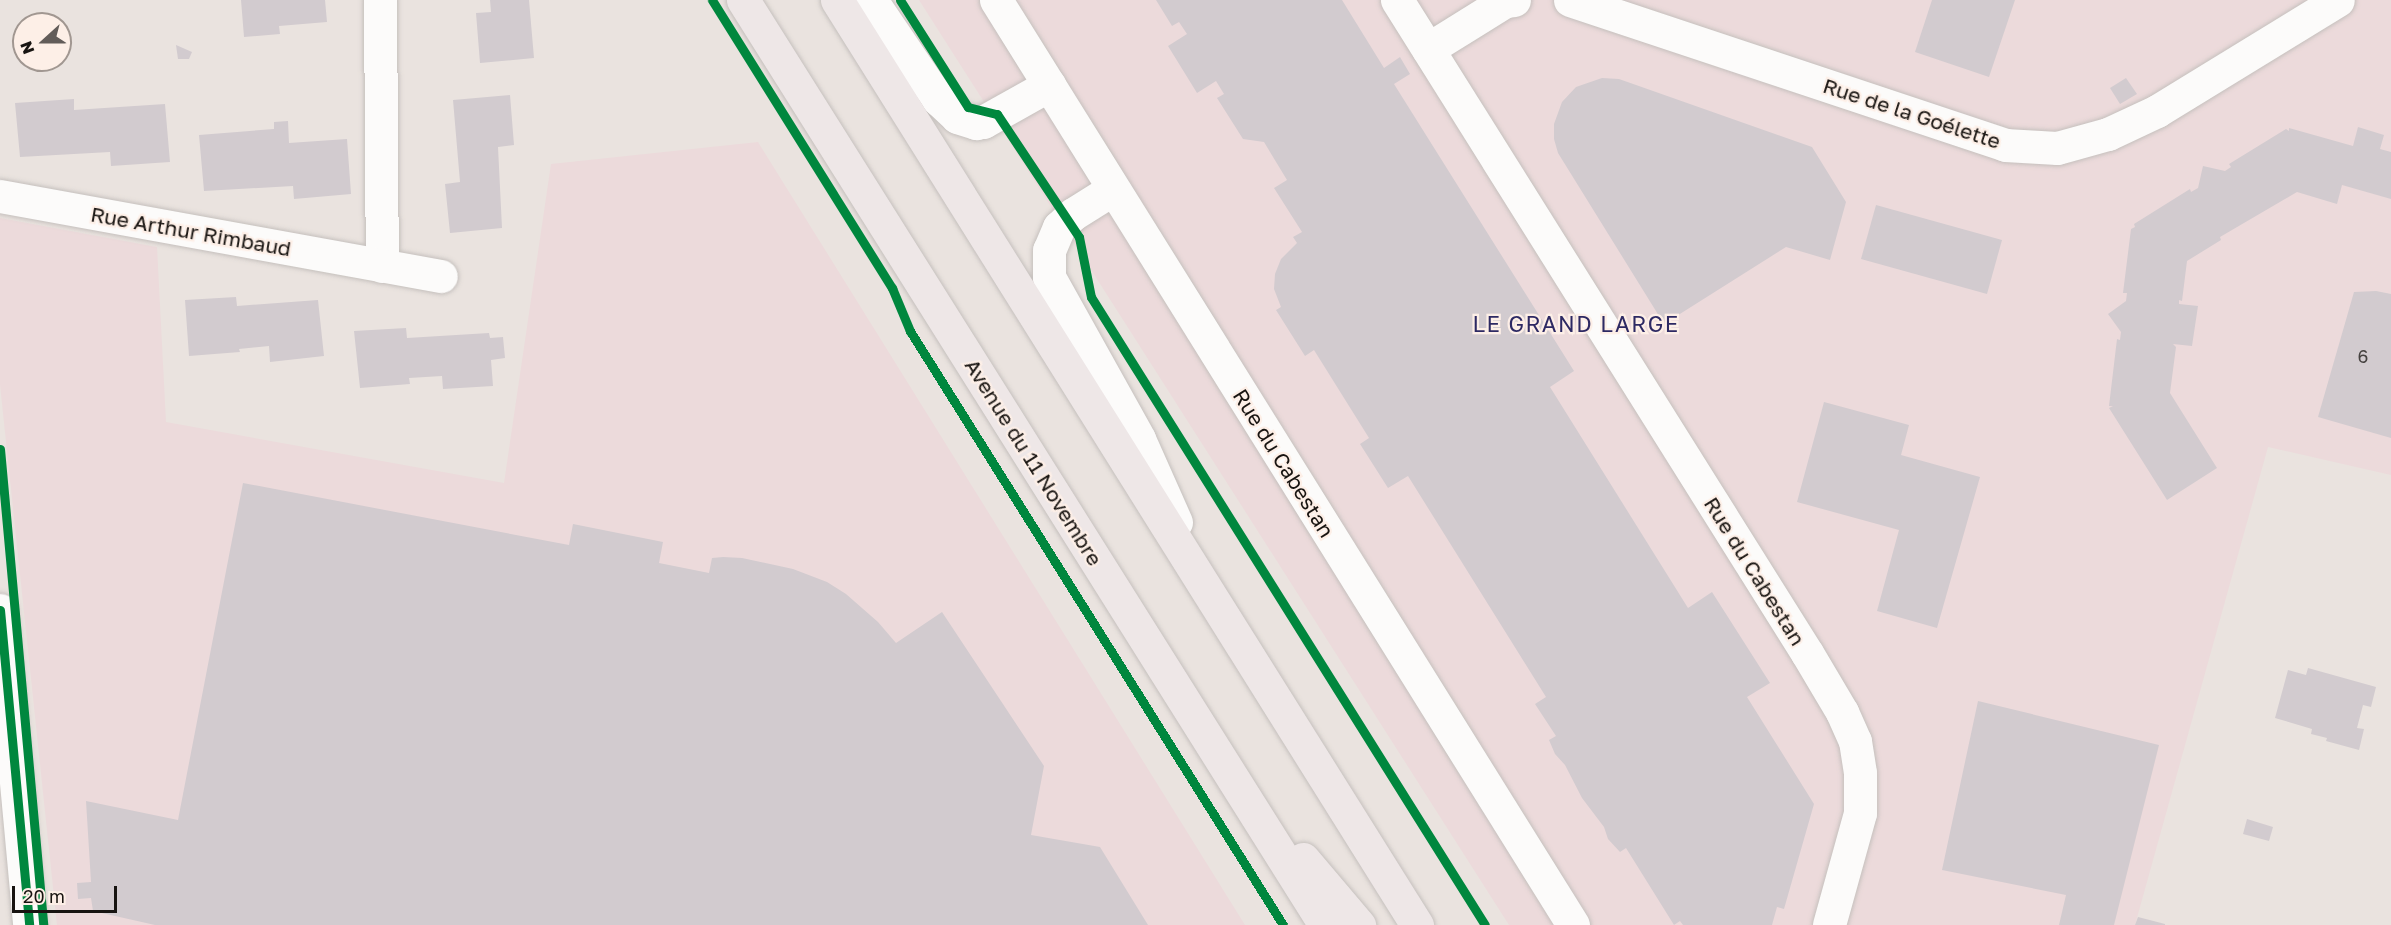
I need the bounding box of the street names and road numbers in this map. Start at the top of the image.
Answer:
street label: Rue de la Goélette [1820,72,2004,154]
street label: Rue Arthur Rimbaud [89,201,293,261]
street label: Avenue du 11 Novembre [960,354,1108,570]
street label: Rue du Cabestan [1228,384,1340,542]
street label: Rue du Cabestan [1699,492,1811,650]

